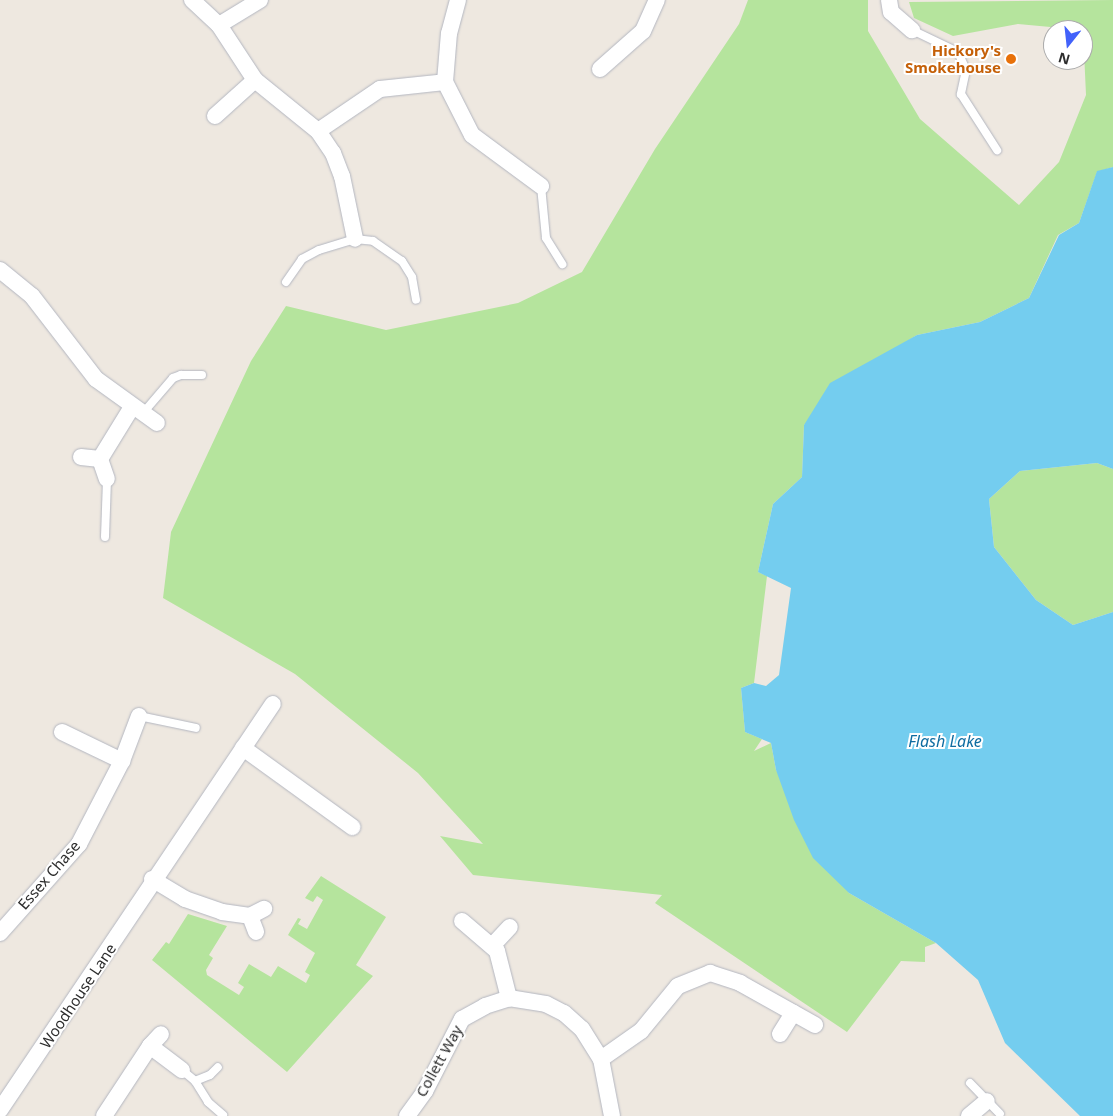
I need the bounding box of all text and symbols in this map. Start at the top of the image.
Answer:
north arrow [1043,20,1093,70]
place label: Hickory's Smokehouse [905,41,1001,76]
text: N [1056,48,1072,70]
marker: Hickory's Smokehouse [1005,53,1017,65]
water label: Flash Lake [908,731,982,751]
street label: Essex Chase [14,837,84,913]
street label: Woodhouse Lane [36,940,120,1052]
street label: Collett Way [412,1022,466,1100]

